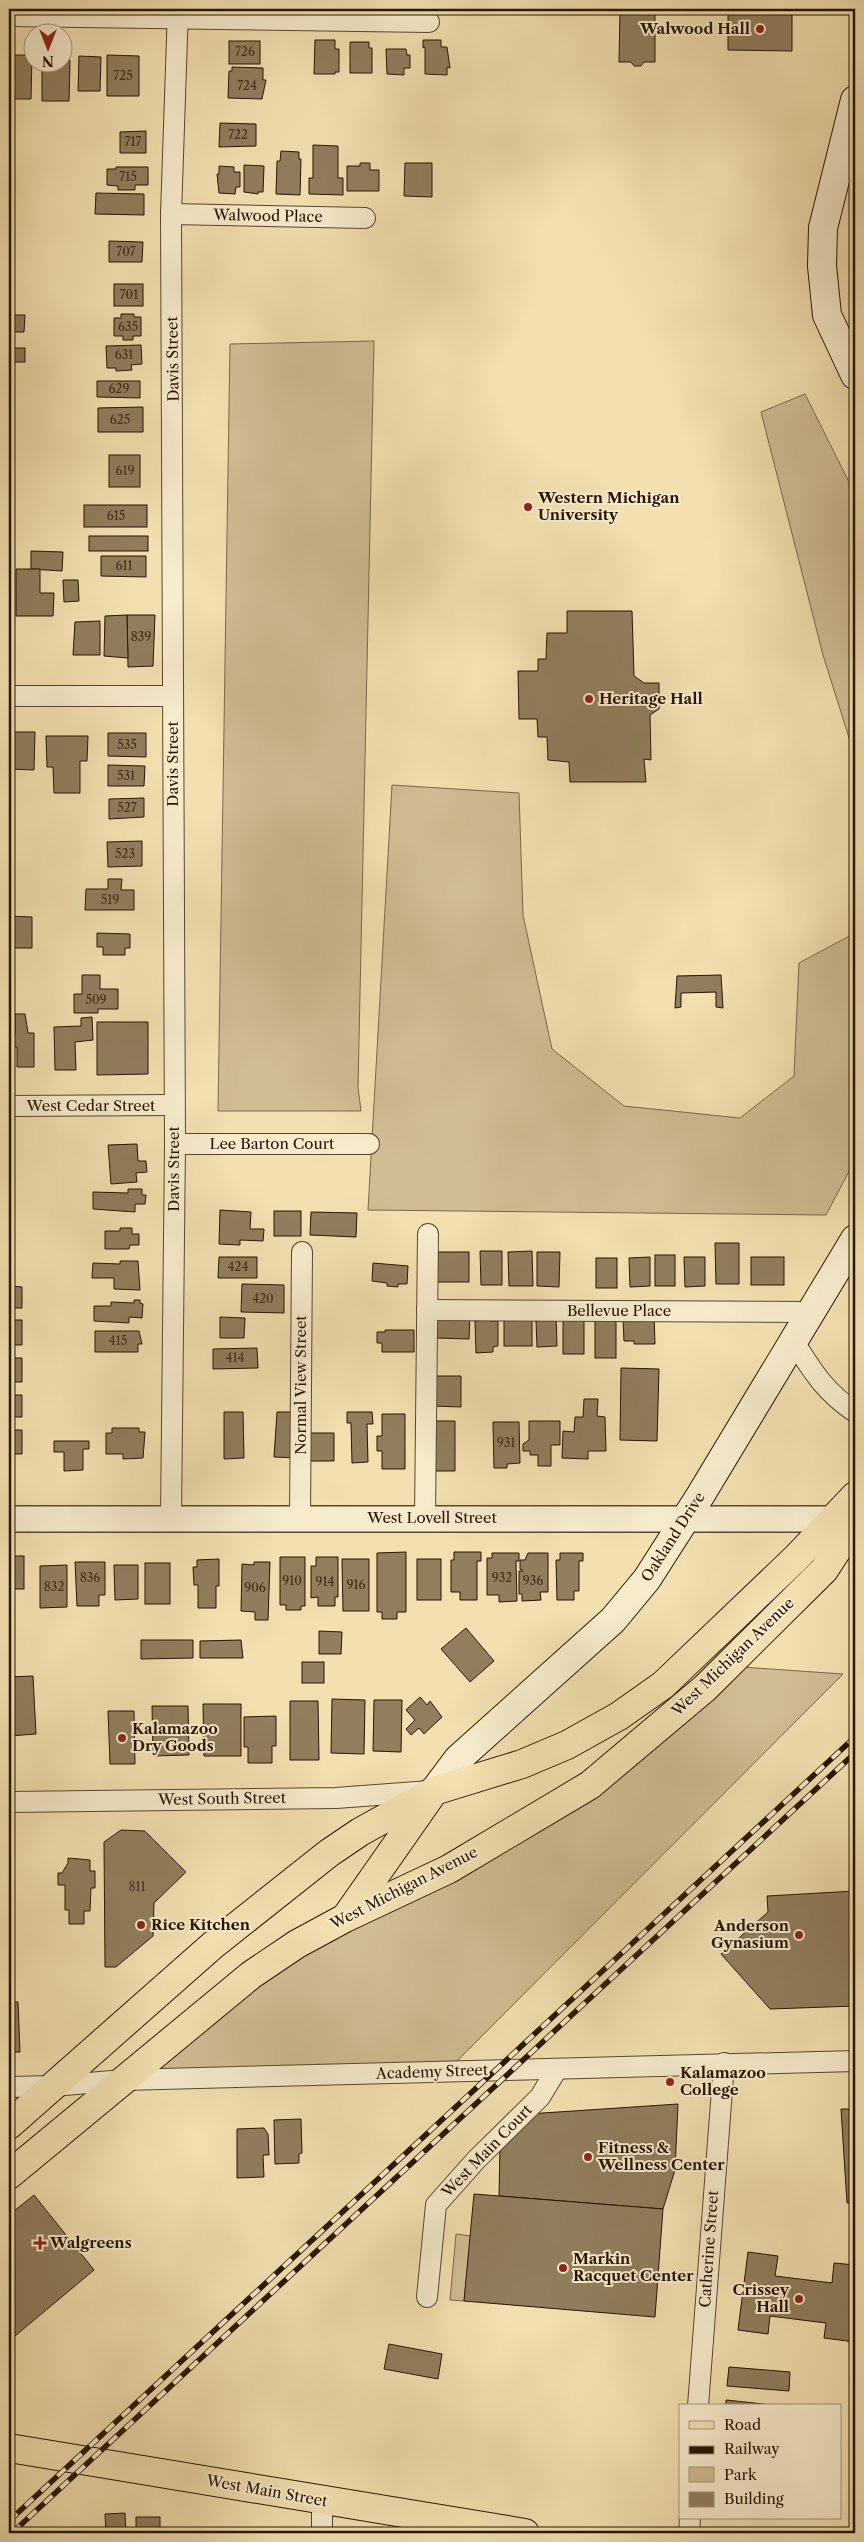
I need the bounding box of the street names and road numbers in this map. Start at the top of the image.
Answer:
street label: Walwood Place [212,205,323,226]
street label: Davis Street [162,315,183,402]
street label: Davis Street [163,721,182,807]
street label: West Cedar Street [26,1096,156,1115]
street label: Davis Street [164,1126,183,1212]
street label: Lee Barton Court [210,1134,335,1153]
street label: Bellevue Place [567,1301,671,1320]
street label: Normal View Street [291,1315,310,1455]
street label: Oakland Drive [637,1488,709,1585]
street label: West Lovell Street [366,1508,497,1527]
street label: West Michigan Avenue [667,1593,798,1721]
street label: West South Street [157,1788,287,1809]
street label: West Michigan Avenue [326,1842,481,1933]
street label: Academy Street [375,2060,489,2083]
street label: West Main Court [437,2100,536,2202]
street label: Catherine Street [695,2189,722,2308]
street label: West Main Street [204,2470,330,2511]

